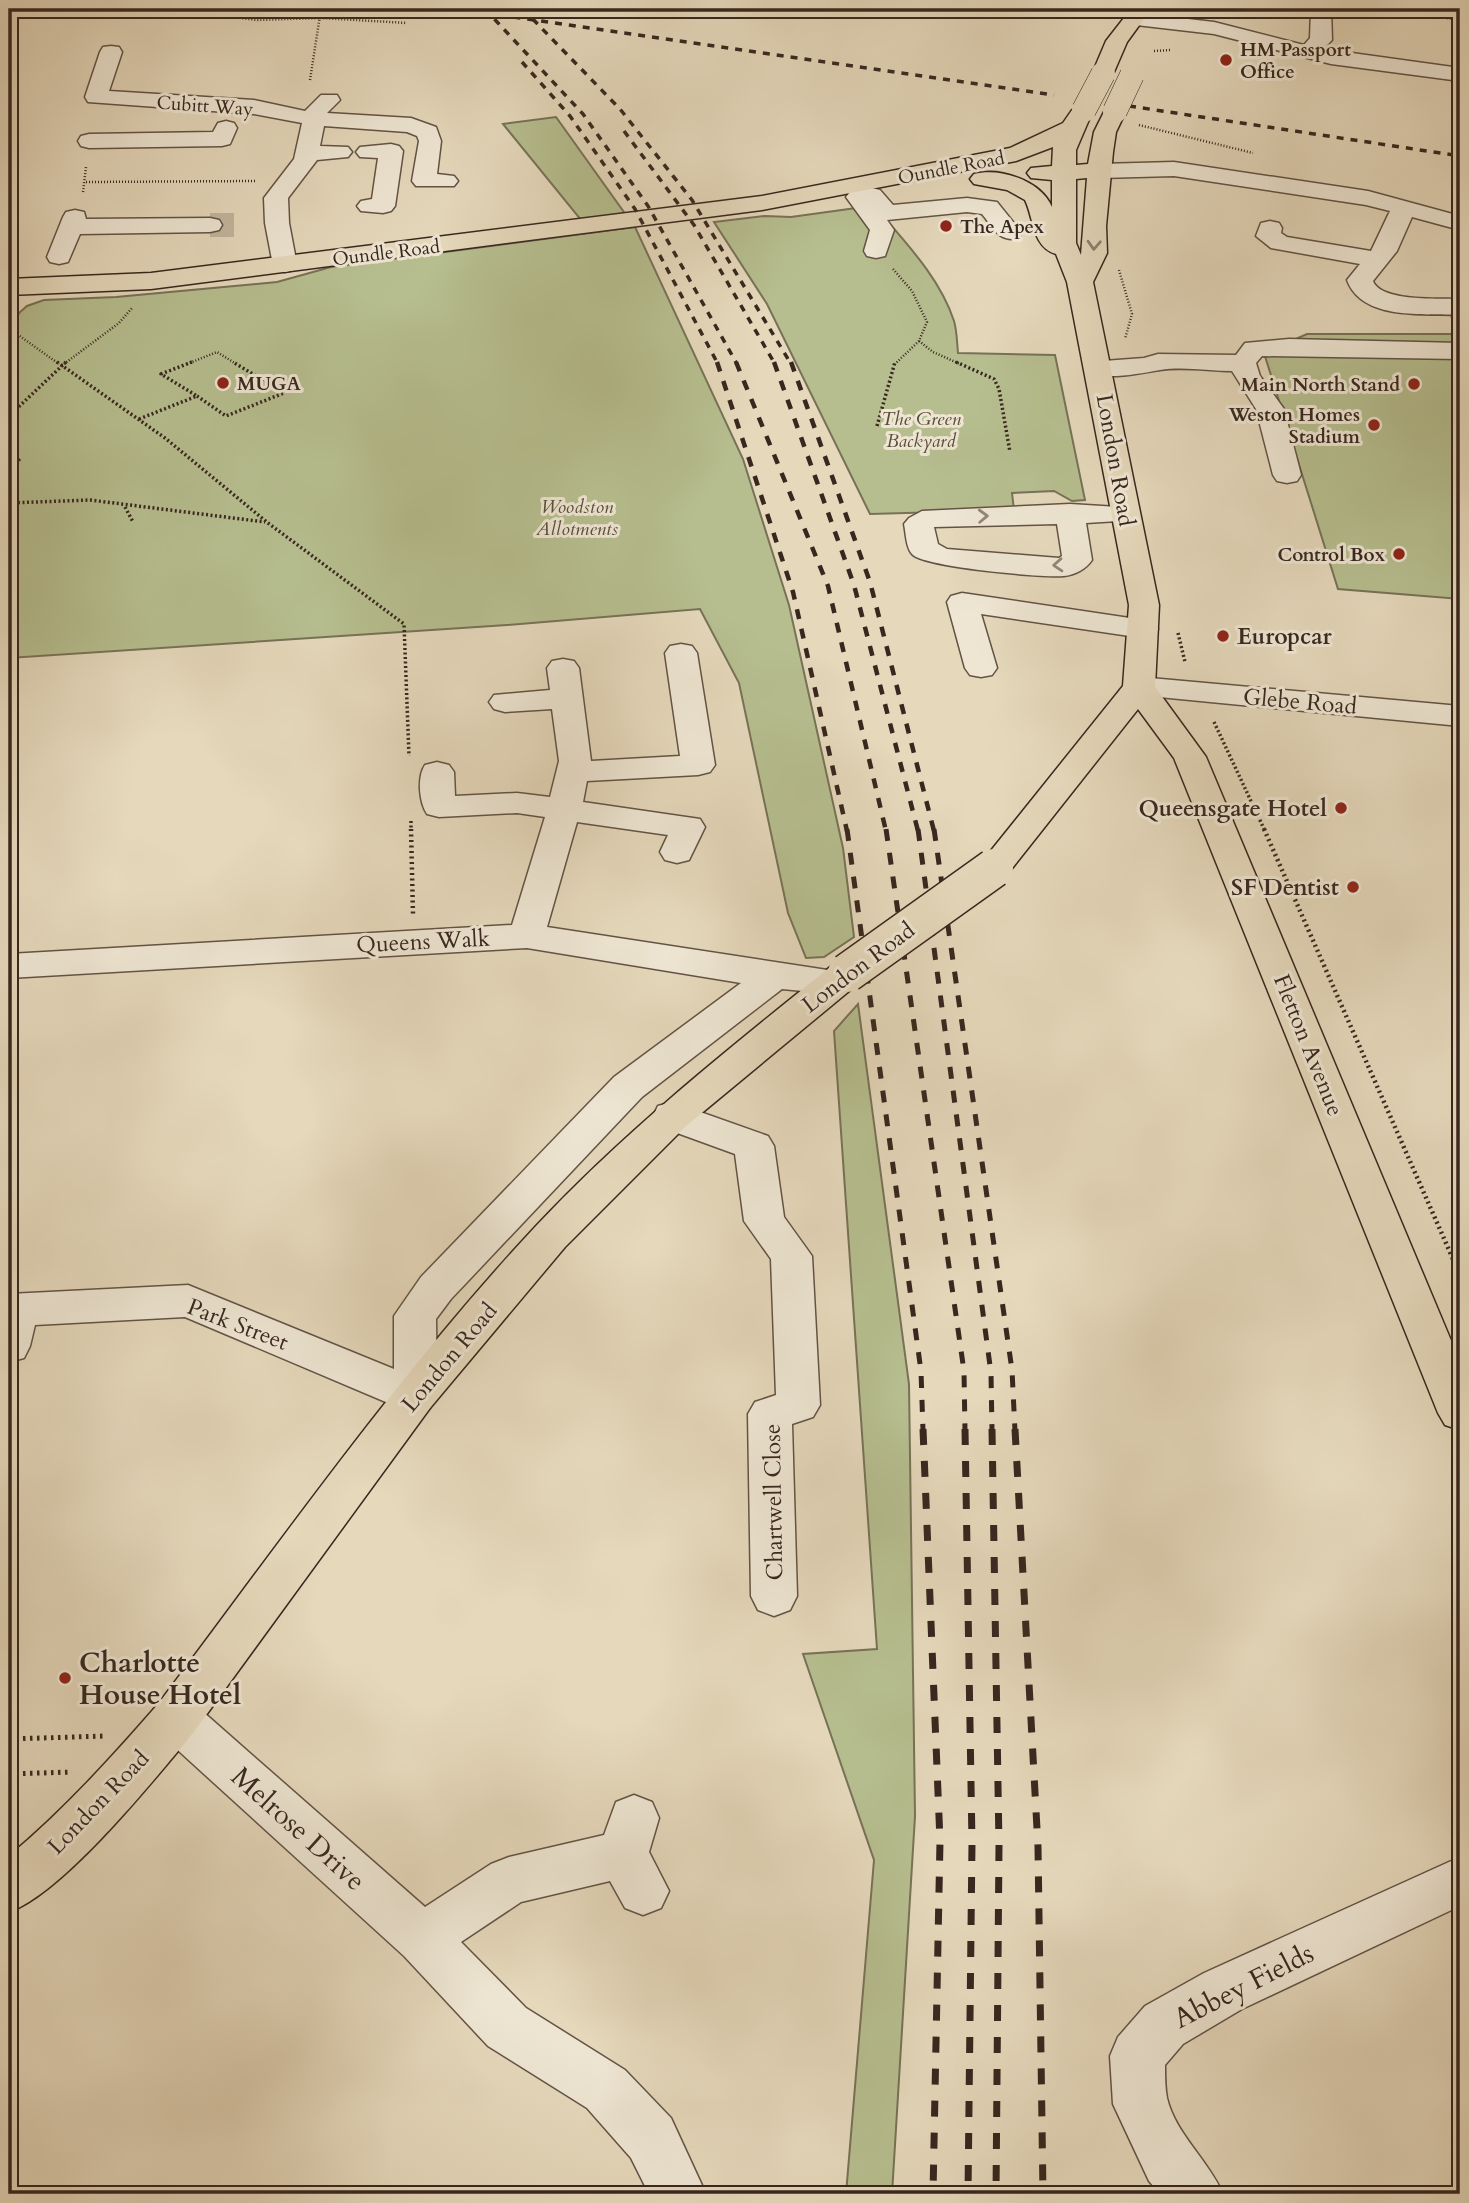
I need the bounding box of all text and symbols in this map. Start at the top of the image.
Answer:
place label: HM Passport Office [1240,37,1351,85]
marker: HM Passport Office [1218,52,1234,68]
street label: Cubitt Way [156,90,254,122]
street label: Oundle Road [896,145,1007,191]
place label: The Apex [960,214,1045,240]
marker: The Apex [938,218,954,234]
street label: Oundle Road [331,234,441,272]
one-way arrow [1086,240,1101,251]
place label: MUGA [237,371,301,397]
place label: Main North Stand [1241,372,1400,398]
marker: MUGA [215,375,231,391]
marker: Main North Stand [1406,376,1422,392]
street label: London Road [1089,391,1143,529]
place label: Weston Homes Stadium [1227,402,1361,450]
park label: The Green Backyard [881,406,962,454]
marker: Weston Homes Stadium [1366,417,1382,433]
park label: Woodston Allotments [535,494,618,542]
one-way arrow [978,508,989,523]
place label: Control Box [1277,542,1386,568]
marker: Control Box [1391,546,1407,562]
one-way arrow [1052,557,1063,572]
place label: Europcar [1237,621,1333,652]
marker: Europcar [1215,628,1231,644]
street label: Glebe Road [1242,681,1359,722]
place label: Queensgate Hotel [1138,793,1327,824]
marker: Queensgate Hotel [1333,800,1349,816]
place label: SF Dentist [1231,872,1339,903]
marker: SF Dentist [1345,879,1361,895]
street label: London Road [796,914,922,1020]
street label: Queens Walk [355,922,491,960]
street label: Fletton Avenue [1266,970,1351,1121]
street label: Park Street [183,1291,293,1358]
street label: London Road [394,1295,505,1419]
street label: Chartwell Close [757,1423,790,1581]
place label: Charlotte House Hotel [79,1644,241,1714]
marker: Charlotte House Hotel [57,1670,73,1686]
street label: London Road [41,1743,157,1861]
street label: Melrose Drive [223,1758,374,1899]
street label: Abbey Fields [1167,1934,1320,2038]

